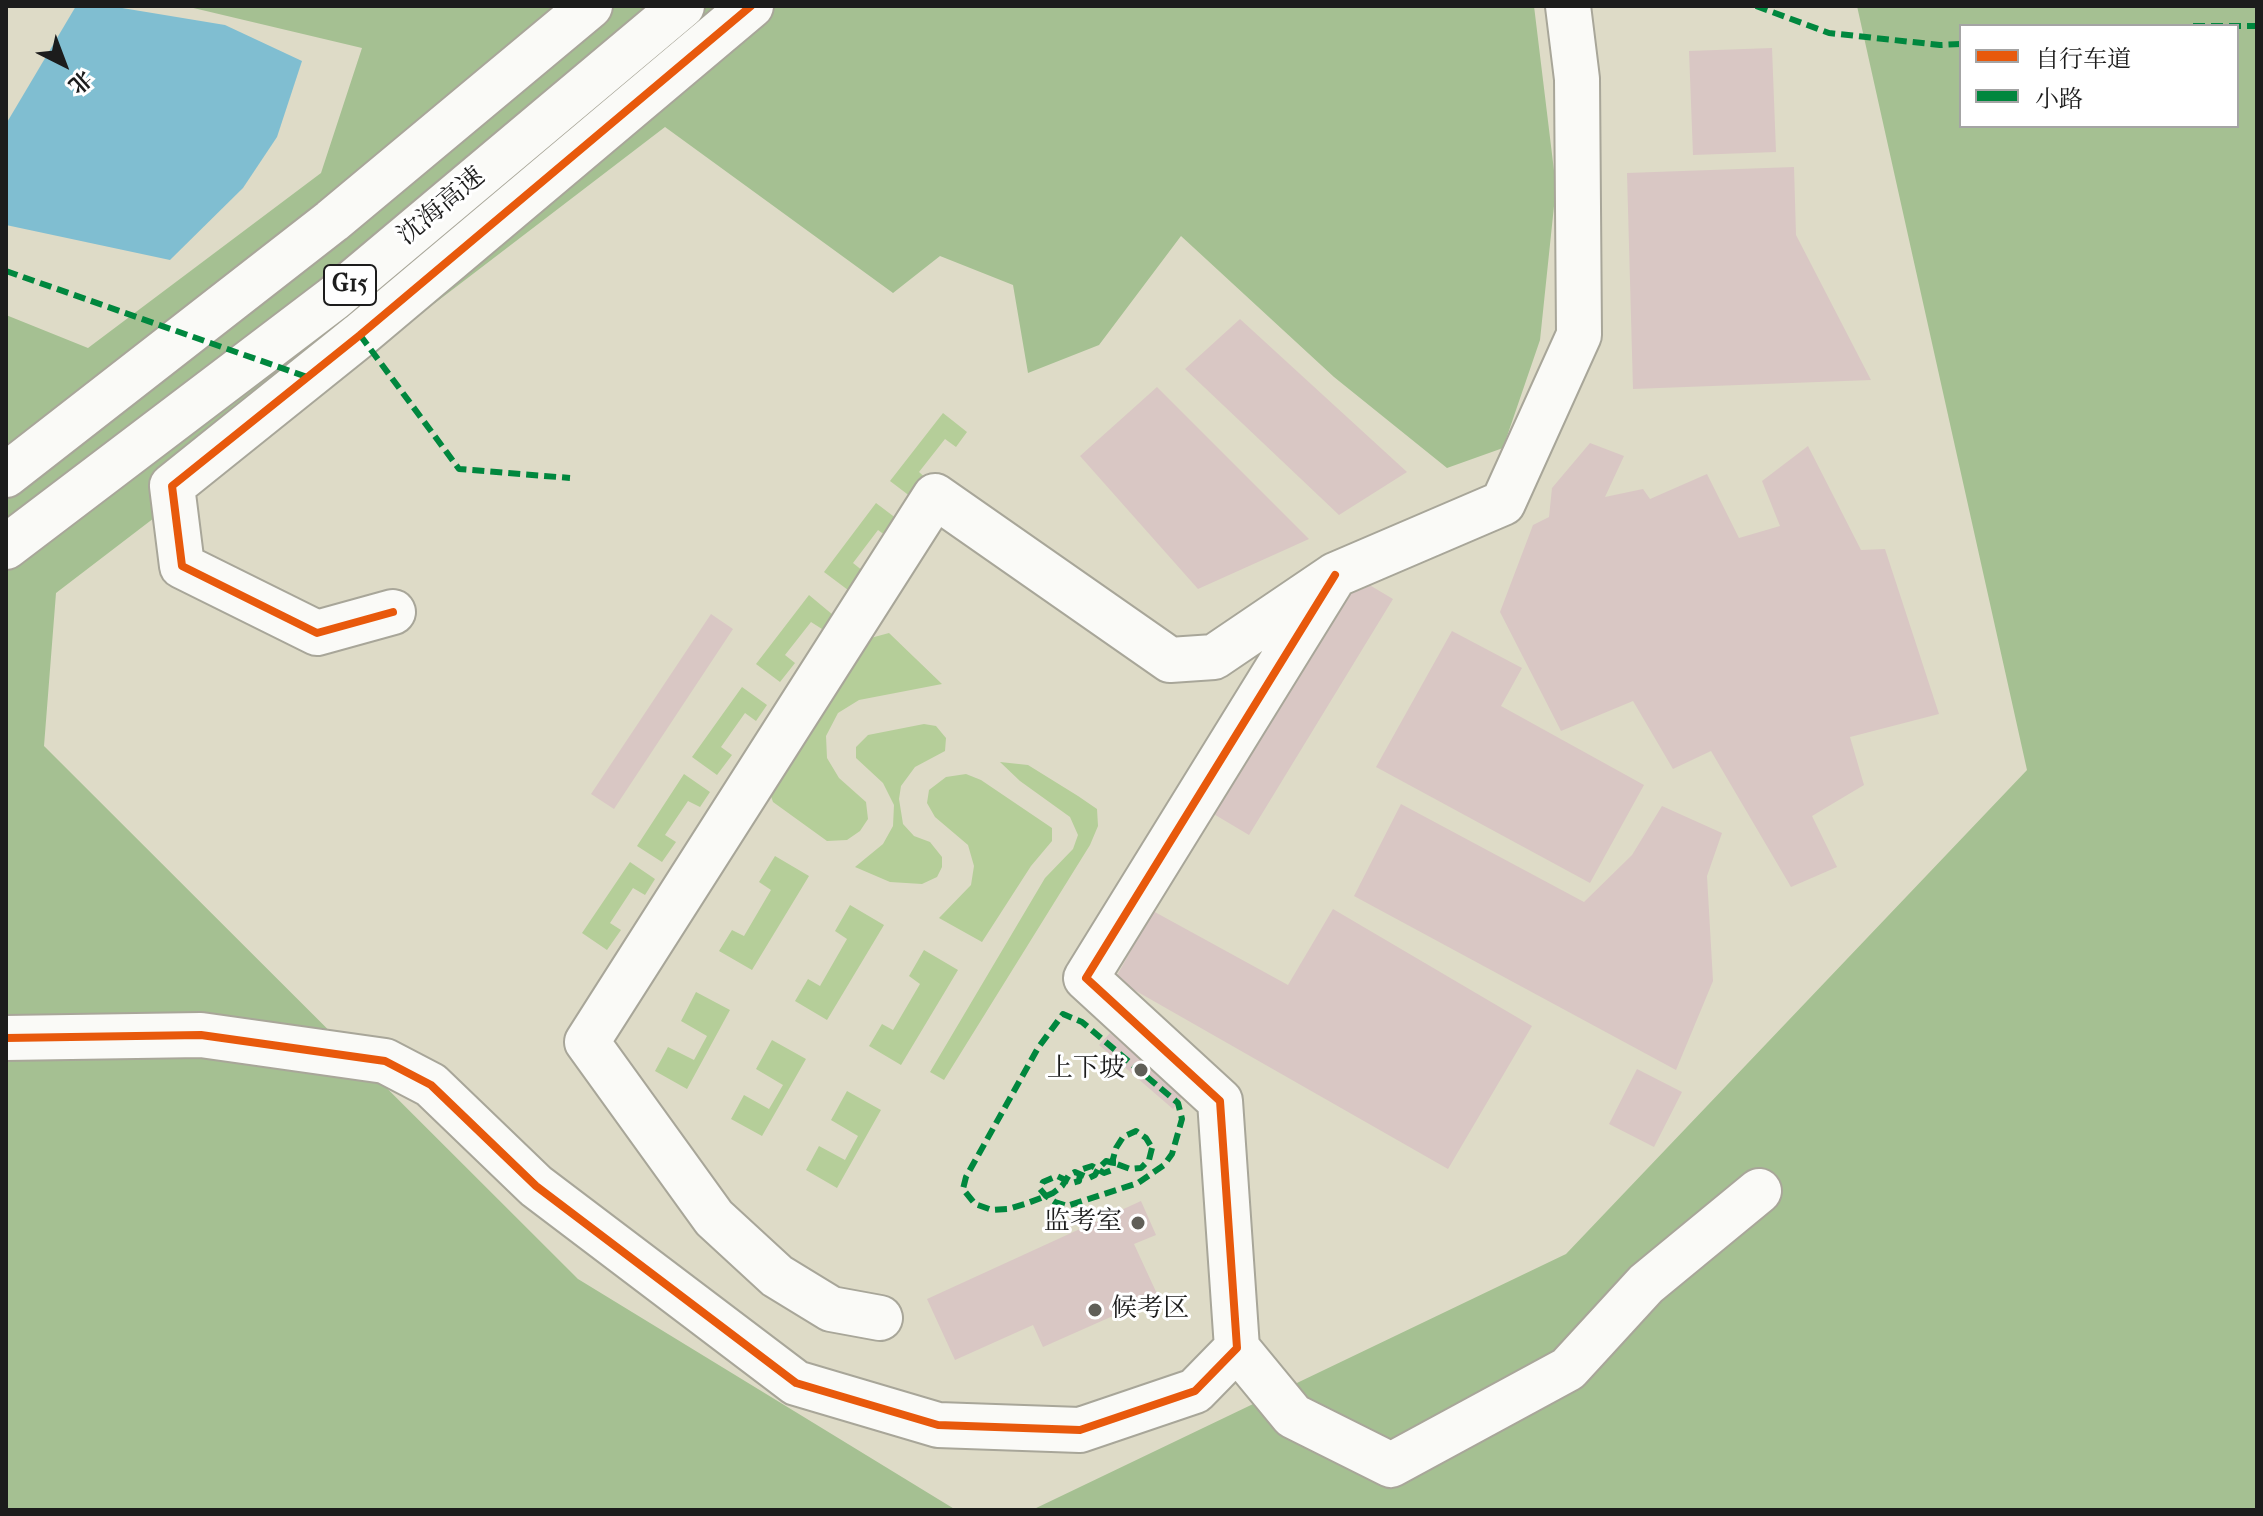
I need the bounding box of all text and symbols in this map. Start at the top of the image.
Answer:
north arrow [24,24,104,104]
legend [1959,24,2239,128]
text: 自行车道 [2035,45,2131,73]
text: 北 [63,65,97,99]
text: 小路 [2035,85,2083,113]
street label: 沈海高速 [392,162,492,252]
road number: G15 [324,265,376,305]
place label: 上下坡 [1047,1054,1125,1086]
marker: 上下坡 [1132,1061,1150,1079]
place label: 监考室 [1044,1207,1122,1239]
marker: 监考室 [1129,1214,1147,1232]
place label: 候考区 [1111,1294,1189,1326]
marker: 候考区 [1086,1301,1104,1319]

